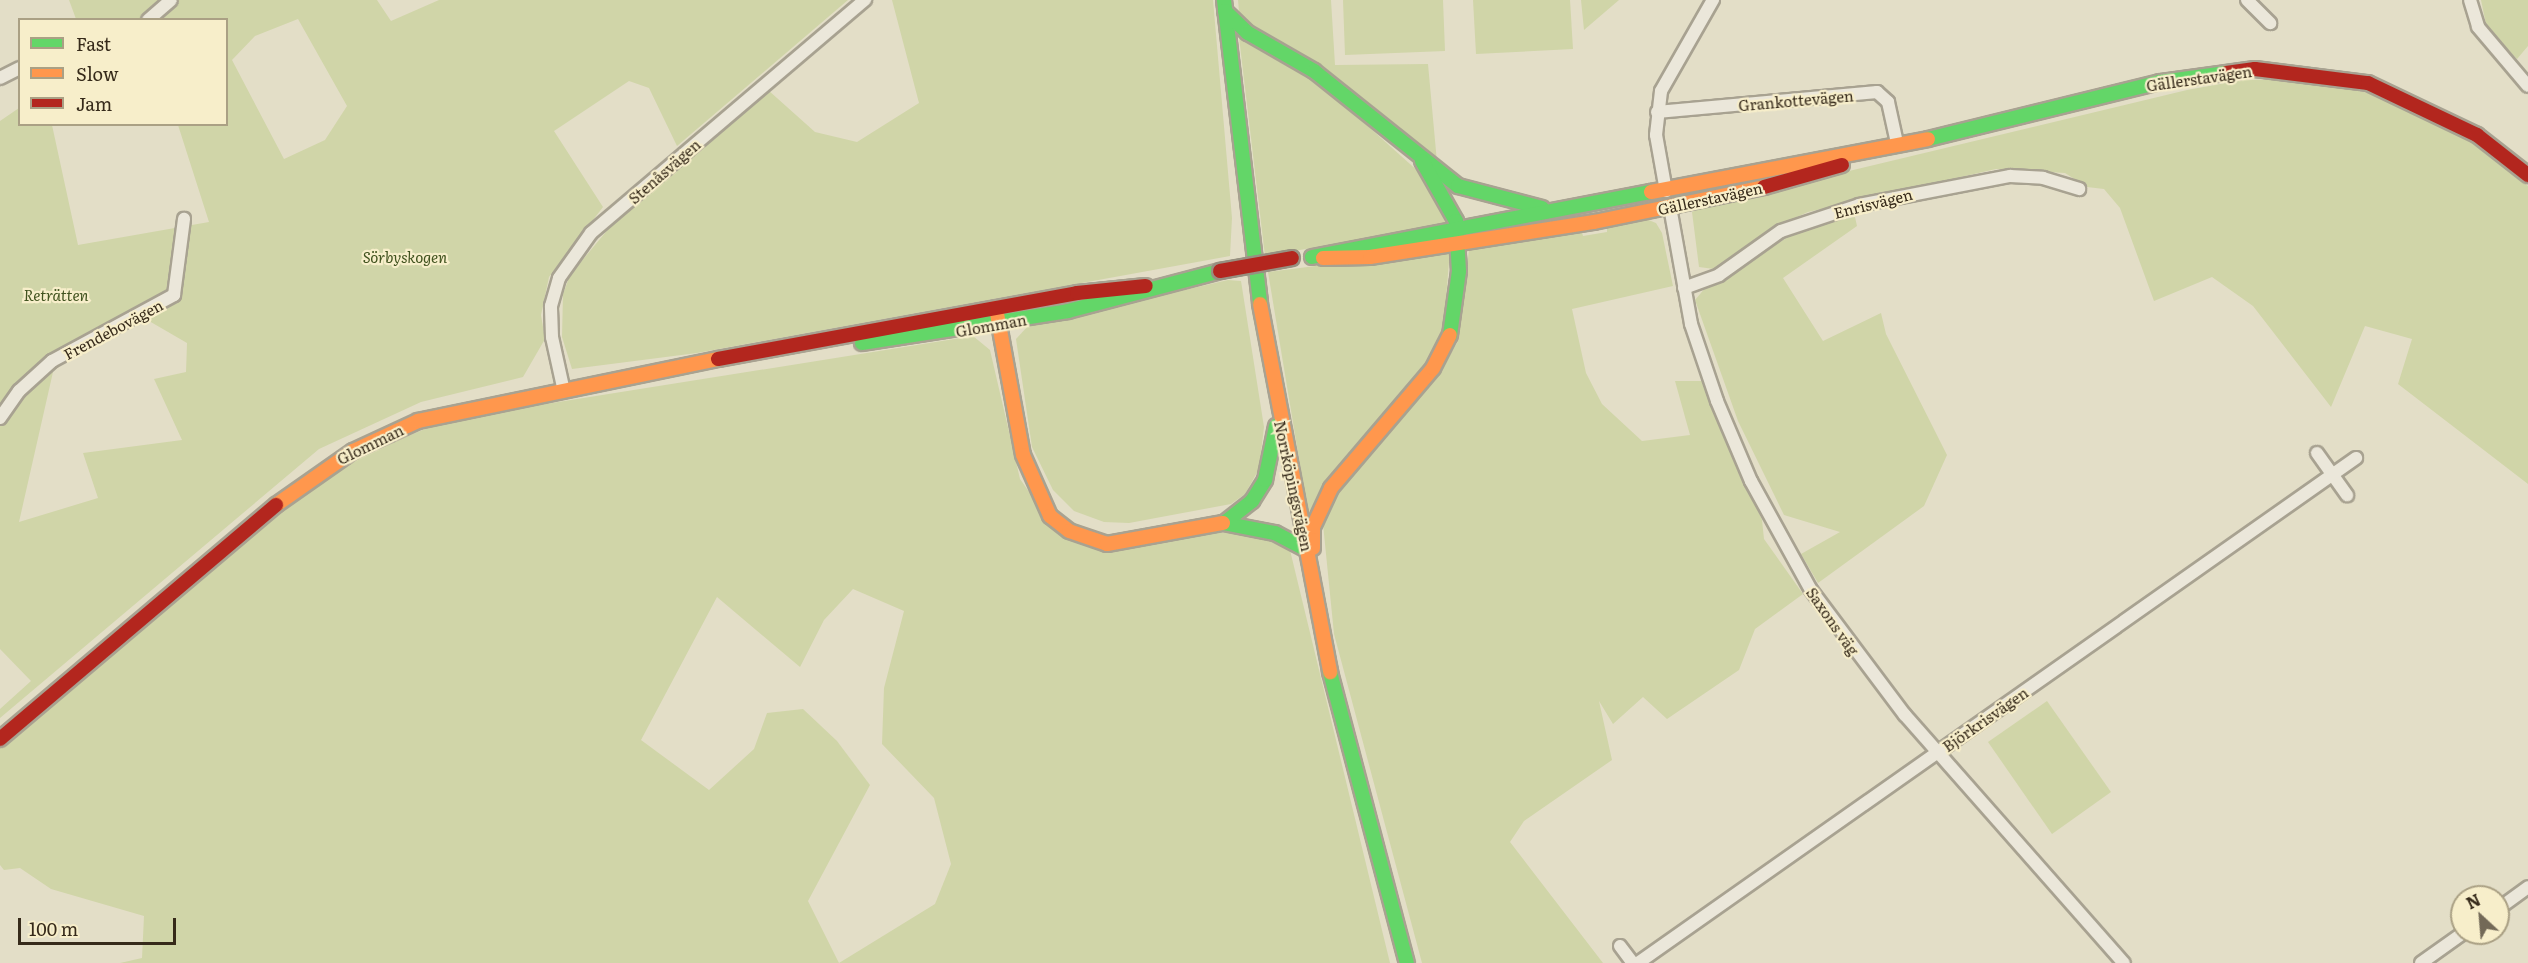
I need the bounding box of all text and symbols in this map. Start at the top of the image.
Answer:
legend [18,18,228,126]
text: Fast [76,30,111,57]
text: Slow [76,60,118,87]
street label: Gällerstavägen [2145,62,2253,94]
street label: Grankottevägen [1738,86,1854,114]
text: Jam [76,90,112,117]
street label: Stenåsvägen [624,135,704,207]
street label: Gällerstavägen [1656,178,1764,218]
street label: Enrisvägen [1832,185,1914,221]
park label: Sörbyskogen [363,248,447,266]
park label: Reträtten [24,286,88,304]
street label: Frendebovägen [60,295,166,363]
street label: Glomman [954,310,1028,340]
street label: Norrköpingsvägen [1271,419,1317,553]
street label: Glomman [334,420,406,468]
street label: Saxons väg [1803,584,1863,658]
street label: Björkrisvägen [1939,683,2031,755]
north arrow [2450,885,2510,945]
text: N [2462,887,2484,914]
scale bar [21,906,178,944]
text: 100 m [29,915,78,942]

